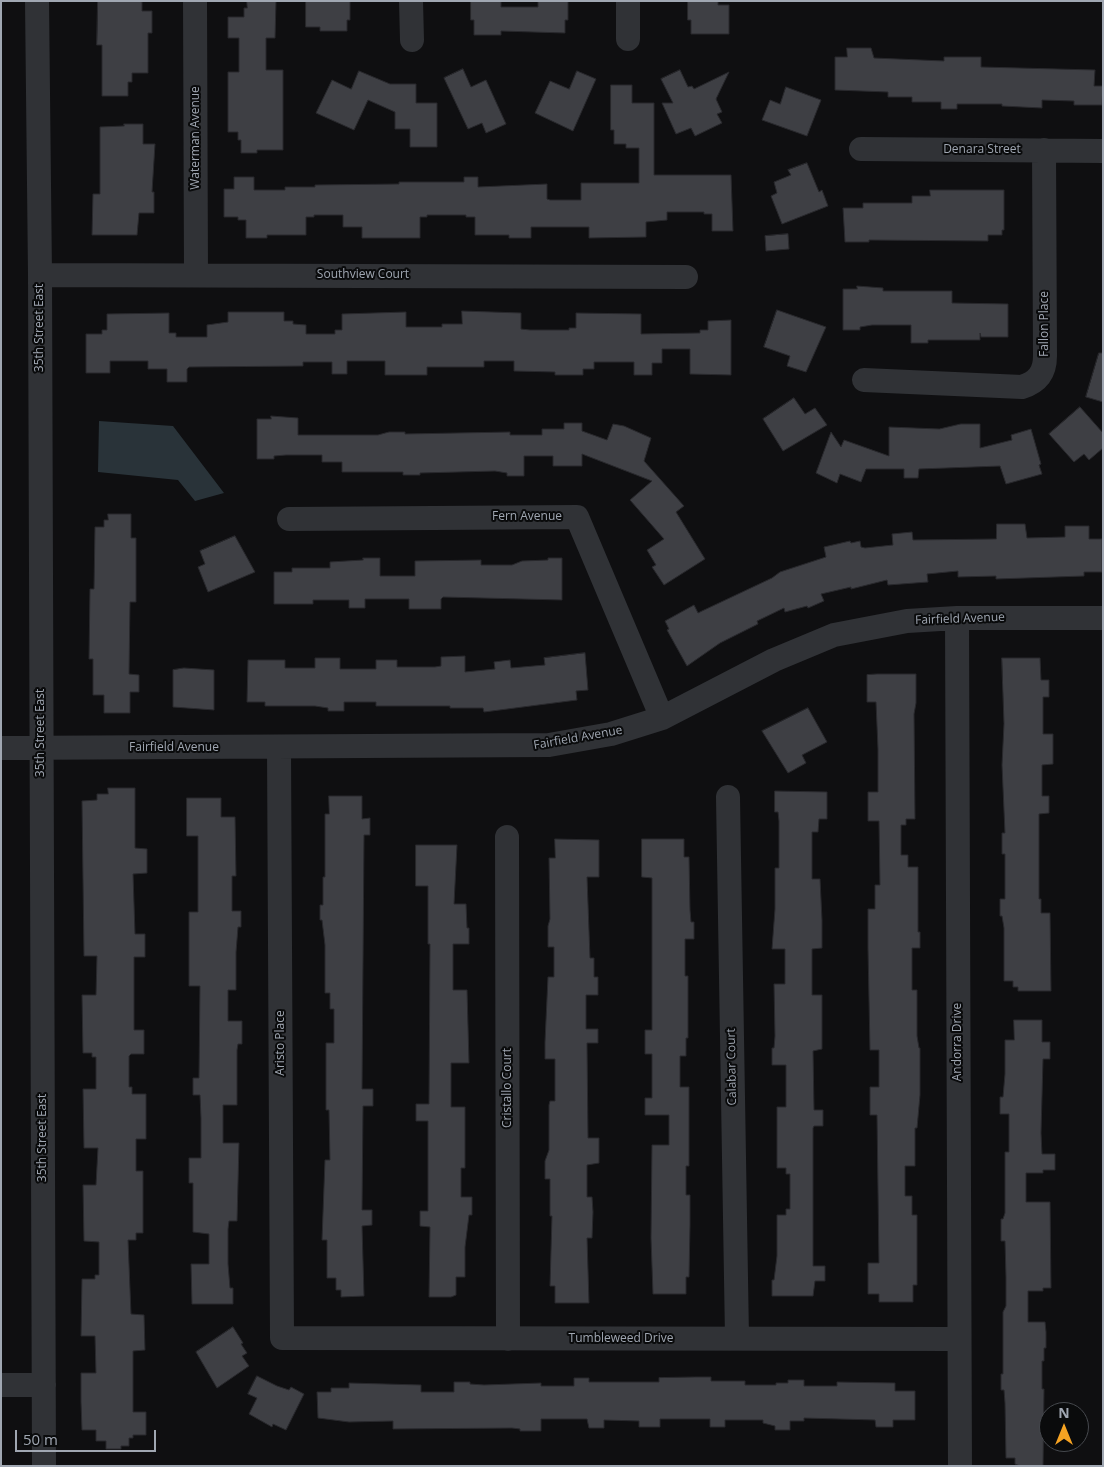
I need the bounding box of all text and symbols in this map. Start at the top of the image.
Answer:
street label: Waterman Avenue [189,86,203,190]
street label: Denara Street [943,143,1021,157]
street label: Southview Court [317,268,409,282]
street label: 35th Street East [33,284,47,372]
street label: Fallon Place [1038,291,1052,357]
street label: Fern Avenue [492,510,562,524]
street label: Fairfield Avenue [915,610,1005,628]
street label: 35th Street East [34,689,48,777]
street label: Fairfield Avenue [532,723,624,753]
street label: Fairfield Avenue [129,741,219,755]
street label: Andorra Drive [951,1003,965,1081]
street label: Aristo Place [274,1010,288,1076]
street label: Calabar Court [724,1028,740,1106]
street label: Cristallo Court [501,1048,515,1128]
street label: 35th Street East [36,1094,50,1182]
street label: Tumbleweed Drive [569,1332,673,1346]
north arrow [1039,1402,1089,1452]
text: N [1058,1403,1070,1422]
scale bar [18,1420,159,1452]
text: 50 m [23,1429,58,1449]

